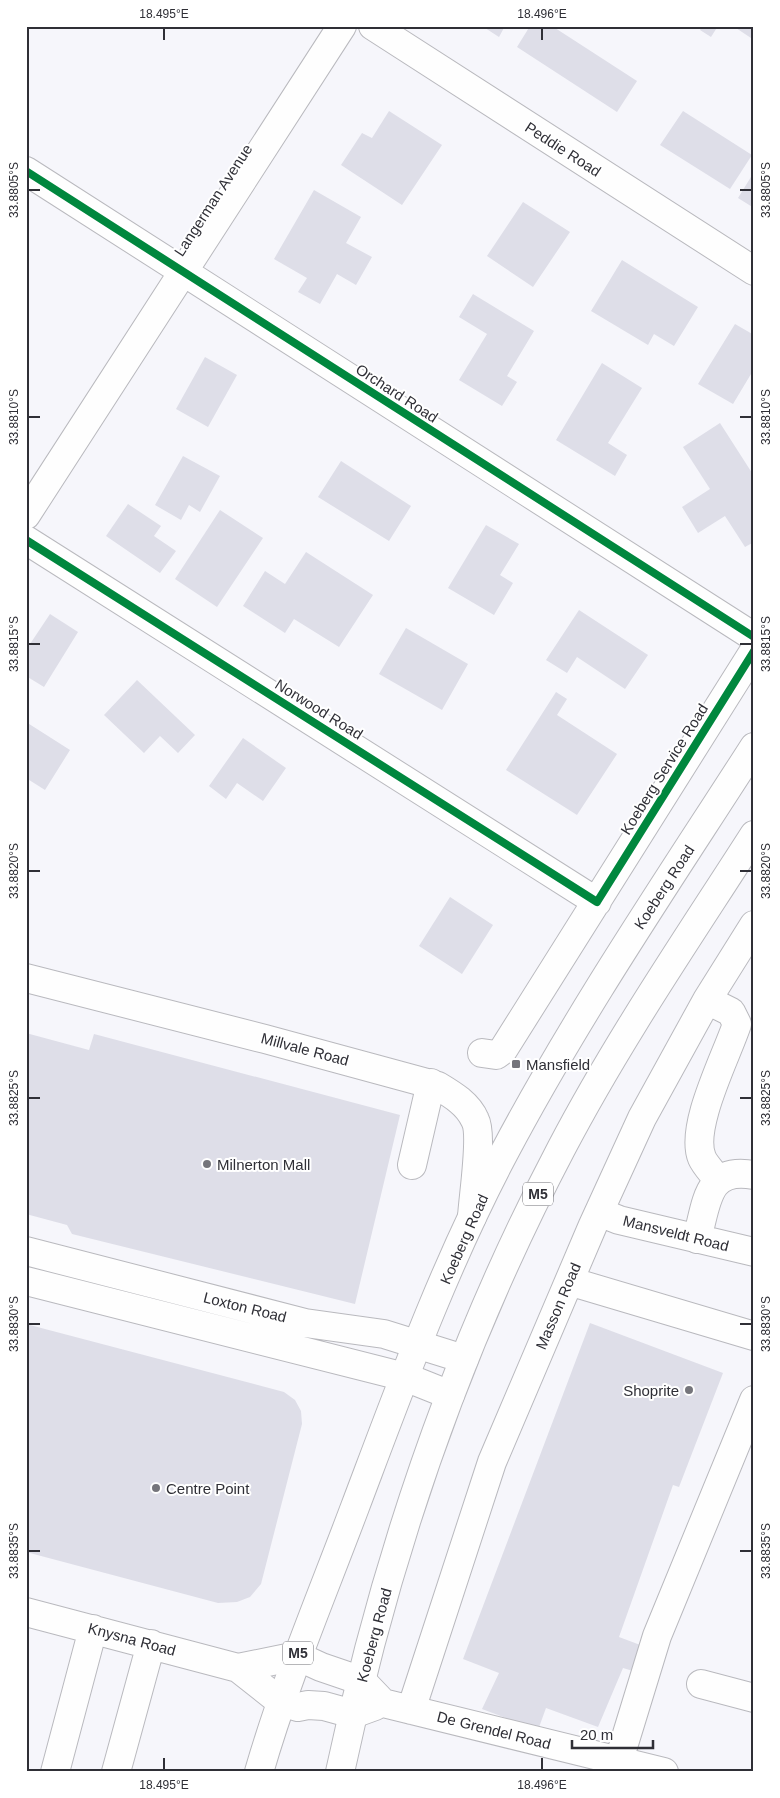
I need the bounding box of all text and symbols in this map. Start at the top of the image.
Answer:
text: 18.495°E [139,7,189,21]
text: 18.496°E [517,7,567,21]
street label: Peddie Road [522,118,604,180]
street label: Langerman Avenue [171,141,255,259]
text: 33.8805°S [7,162,21,218]
text: 33.8805°S [759,162,773,218]
street label: Orchard Road [353,360,441,426]
text: 33.8810°S [7,389,21,445]
text: 33.8810°S [759,389,773,445]
text: 33.8815°S [7,616,21,672]
text: 33.8815°S [759,616,773,672]
street label: Norwood Road [272,675,366,743]
street label: Koeberg Service Road [617,700,711,838]
street label: Koeberg Road [631,842,697,932]
text: 33.8820°S [7,843,21,899]
text: 33.8820°S [759,843,773,899]
street label: Millvale Road [259,1029,351,1069]
place label: Mansfield [526,1056,590,1073]
marker: Mansfield [510,1058,522,1070]
text: 33.8825°S [7,1070,21,1126]
text: 33.8825°S [759,1070,773,1126]
place label: Milnerton Mall [217,1156,310,1173]
marker: Milnerton Mall [201,1158,213,1170]
road number: M5 [523,1182,553,1206]
street label: Koeberg Road [437,1191,491,1287]
street label: Mansveldt Road [621,1212,731,1254]
street label: Masson Road [532,1260,584,1352]
street label: Loxton Road [202,1288,288,1326]
text: 33.8830°S [7,1296,21,1352]
text: 33.8830°S [759,1296,773,1352]
place label: Shoprite [623,1382,679,1399]
marker: Shoprite [683,1384,695,1396]
place label: Centre Point [166,1480,250,1497]
marker: Centre Point [150,1482,162,1494]
text: 33.8835°S [7,1523,21,1579]
text: 33.8835°S [759,1523,773,1579]
street label: Koeberg Road [353,1586,395,1684]
street label: Knysna Road [86,1619,178,1659]
road number: M5 [283,1642,313,1665]
street label: De Grendel Road [435,1708,553,1752]
scale bar [572,1718,654,1750]
text: 20 m [580,1726,613,1743]
text: 18.495°E [139,1778,189,1792]
text: 18.496°E [517,1778,567,1792]

